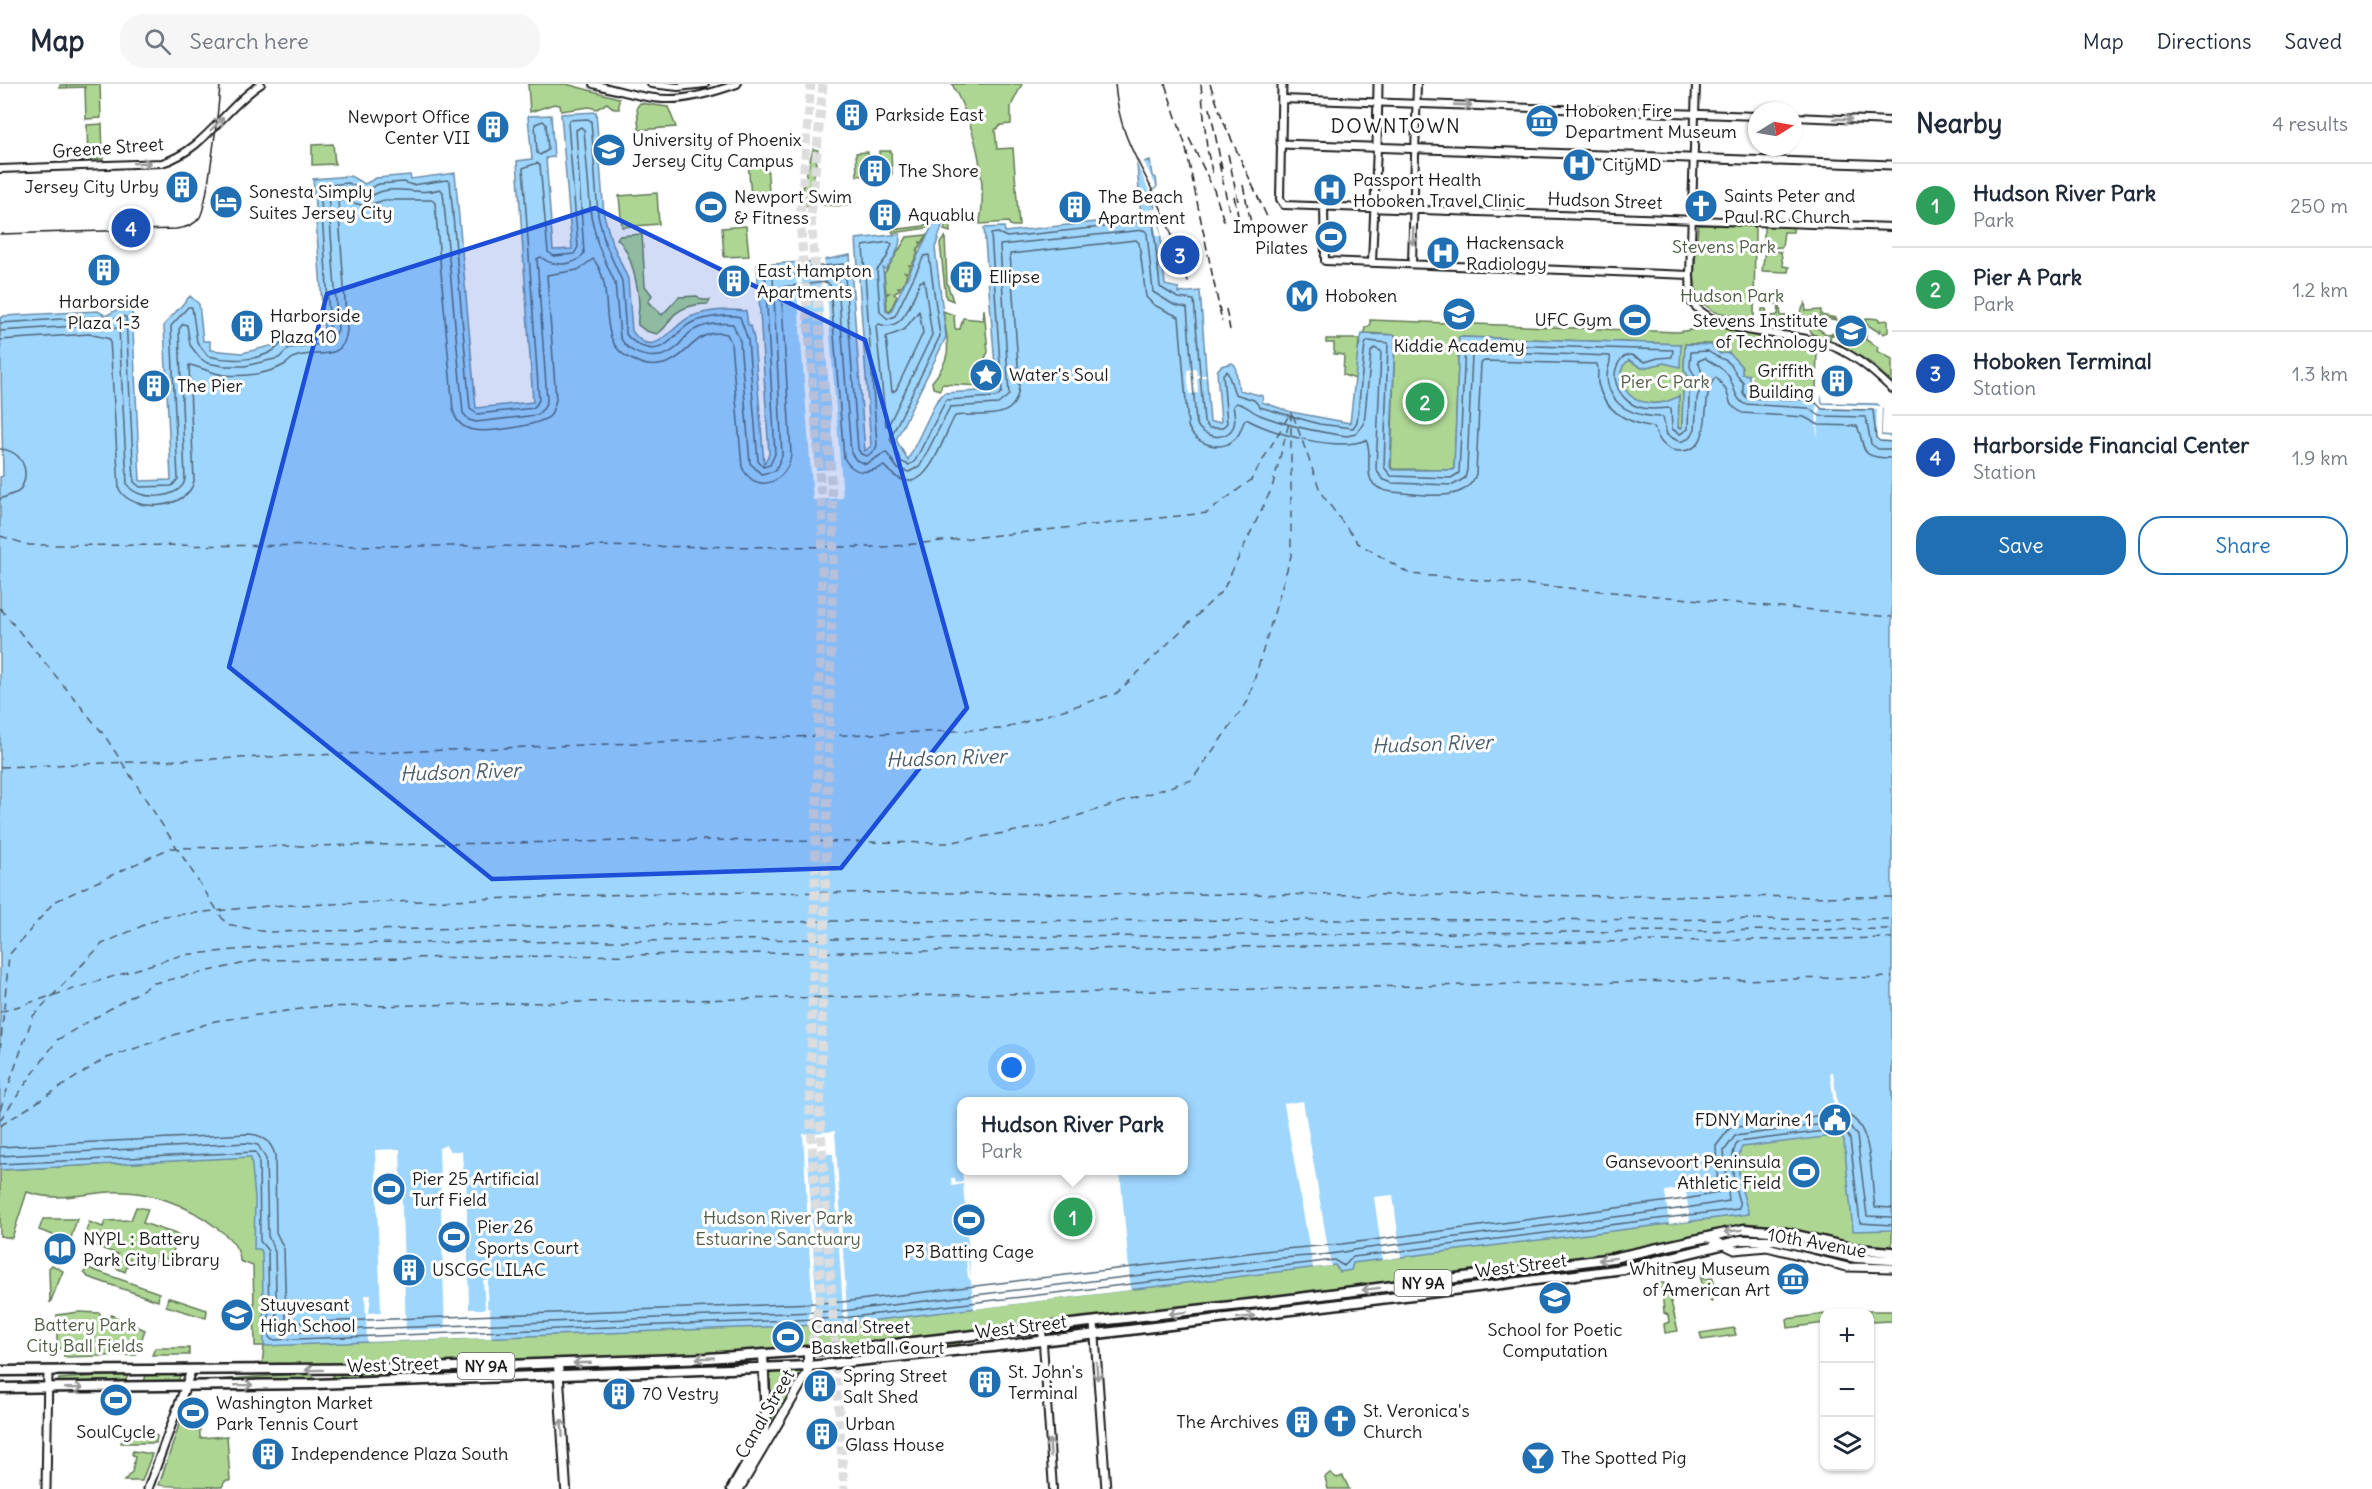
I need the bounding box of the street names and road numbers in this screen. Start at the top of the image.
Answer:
street label: Greene Street [51,132,164,163]
street label: Hudson Street [1547,187,1663,214]
street label: 10th Avenue [1766,1222,1868,1263]
street label: West Street [1474,1248,1568,1283]
road number: NY 9A [1394,1270,1452,1296]
street label: West Street [974,1309,1068,1344]
street label: West Street [347,1351,439,1378]
road number: NY 9A [458,1353,514,1379]
street label: Canal Street [730,1365,799,1462]

